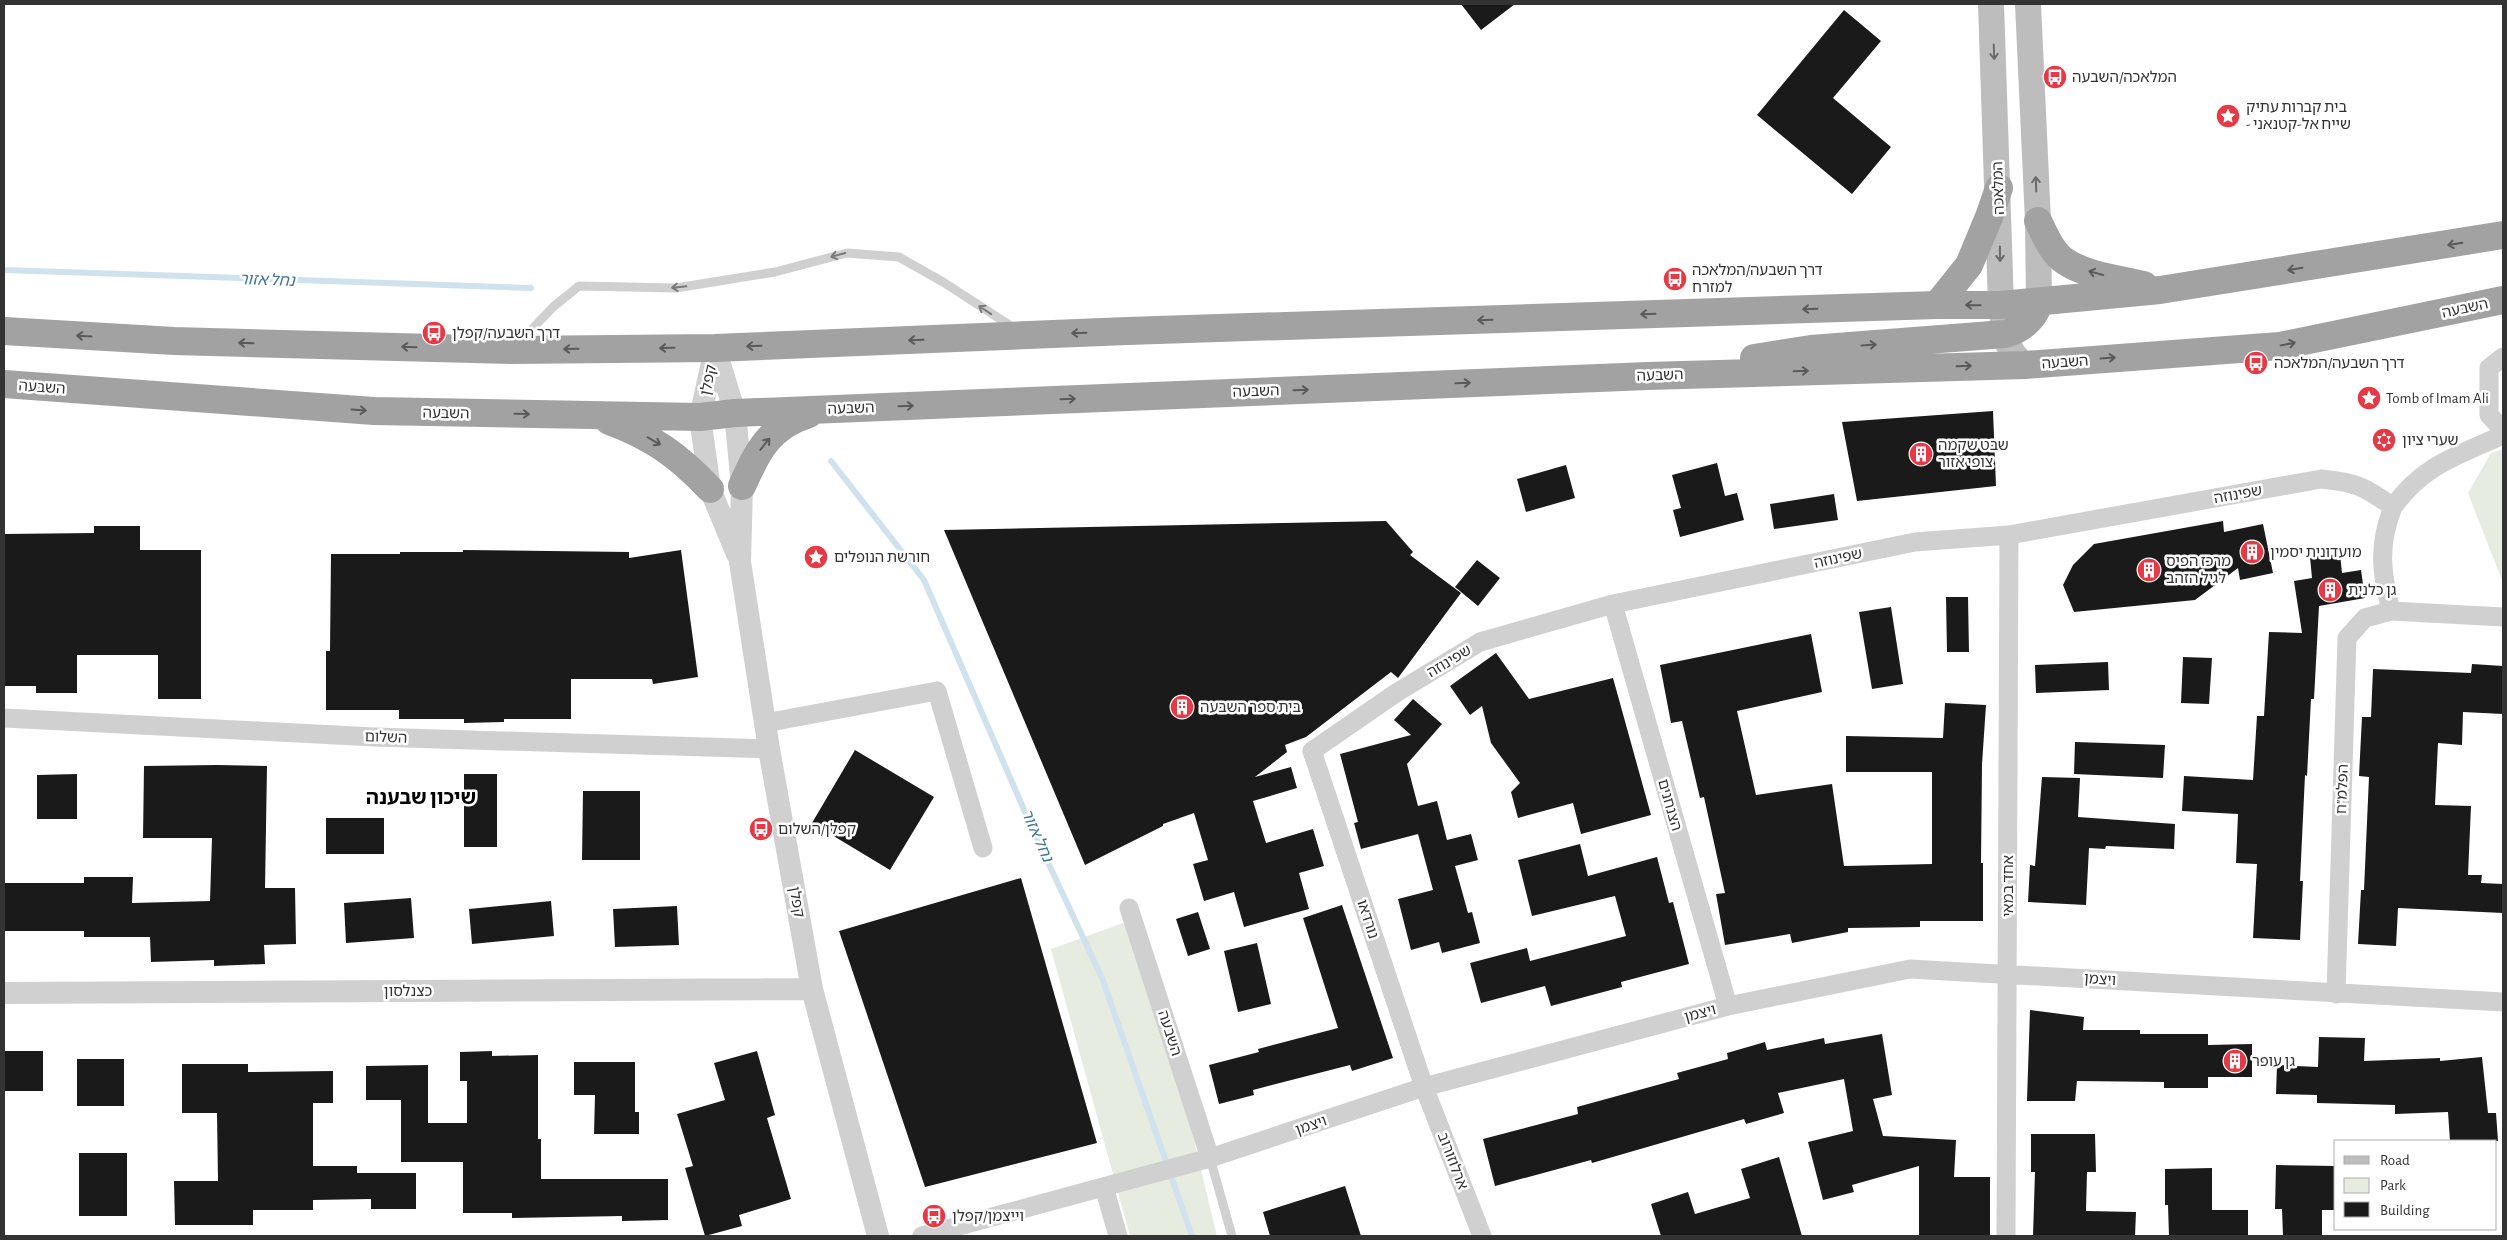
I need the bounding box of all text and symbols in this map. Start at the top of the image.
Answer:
one-way arrow [1990,44,1999,60]
bus stop icon: המלאכה/השבעה [2042,64,2068,90]
place label: המלאכה/השבעה [2072,70,2177,85]
place label: בית קברות עתיק - שייח אל-קטנאני [2246,100,2351,132]
place icon: בית קברות עתיק - שייח אל-קטנאני [2215,103,2241,129]
street label: המלאכה [1990,161,2007,215]
one-way arrow [2031,176,2041,192]
one-way arrow [2448,239,2464,249]
one-way arrow [1995,246,2005,262]
one-way arrow [831,251,847,261]
place label: דרך השבעה/המלאכה למזרח [1692,263,1823,295]
one-way arrow [2287,265,2303,275]
bus stop icon: דרך השבעה/המלאכה למזרח [1662,266,1688,292]
one-way arrow [2088,267,2104,277]
water label: נחל אזור [239,271,296,289]
one-way arrow [672,282,688,292]
street label: השבעה [2441,296,2490,321]
one-way arrow [1965,300,1981,310]
one-way arrow [1802,304,1818,314]
one-way arrow [979,305,993,315]
one-way arrow [1640,310,1656,319]
one-way arrow [1478,315,1494,324]
bus stop icon: דרך השבעה/קפלן [421,320,447,346]
place label: דרך השבעה/קפלן [452,326,560,341]
one-way arrow [1071,329,1087,338]
one-way arrow [76,331,92,340]
one-way arrow [909,335,925,344]
one-way arrow [239,338,255,348]
one-way arrow [2279,339,2295,349]
one-way arrow [1861,340,1877,349]
one-way arrow [401,342,418,352]
one-way arrow [746,342,762,351]
one-way arrow [564,344,580,354]
one-way arrow [660,344,676,353]
bus stop icon: דרך השבעה/המלאכה [2243,350,2269,376]
street label: השבעה [2041,353,2089,372]
one-way arrow [2100,354,2116,363]
place label: דרך השבעה/המלאכה [2274,356,2405,371]
one-way arrow [1956,362,1972,371]
street label: קפלן [698,363,719,397]
one-way arrow [1793,366,1809,376]
street label: השבעה [1636,367,1684,384]
street label: השבעה [18,378,66,397]
one-way arrow [1454,378,1471,388]
street label: השבעה [1232,383,1280,400]
one-way arrow [1292,385,1308,394]
place icon: Tomb of Imam Ali [2356,385,2382,411]
place label: Tomb of Imam Ali [2386,391,2489,406]
one-way arrow [1060,394,1076,404]
street label: השבעה [827,400,875,417]
one-way arrow [898,401,914,410]
one-way arrow [351,406,367,415]
street label: השבעה [422,406,470,421]
one-way arrow [513,409,529,419]
synagogue icon: שערי ציון [2371,427,2397,453]
place label: שערי ציון [2402,433,2459,448]
one-way arrow [646,436,661,446]
one-way arrow [759,437,770,450]
place label: שבט שקמה צופי אזור [1938,438,2009,470]
building icon: שבט שקמה צופי אזור [1908,441,1934,467]
street label: שפינוזה [2213,483,2263,506]
building icon: מועדונית יסמין [2239,539,2265,565]
place icon: חורשת הנופלים [803,544,829,570]
place label: מועדונית יסמין [2270,545,2362,560]
street label: שפינוזה [1813,546,1864,571]
place label: חורשת הנופלים [834,550,930,565]
place label: מרכז הפיס לגיל הזהב [2166,554,2231,586]
building icon: מרכז הפיס לגיל הזהב [2136,557,2162,583]
building icon: גן כלנית [2317,577,2343,603]
place label: גן כלנית [2348,583,2397,598]
street label: שפינוזה [1424,642,1474,680]
building icon: בית ספר השבעה [1169,694,1195,720]
place label: בית ספר השבעה [1200,700,1302,715]
street label: השלום [364,729,408,746]
street label: הפלמ"ח [2334,764,2351,814]
street label: הצנחנים [1655,778,1684,833]
district label: שיכון שבענה [366,788,476,808]
water label: נחל אזור [1018,807,1056,865]
bus stop icon: קפלן/השלום [748,816,774,842]
place label: קפלן/השלום [778,822,856,837]
street label: אחד במאי [2001,855,2016,917]
street label: קפלן [786,885,807,919]
street label: נורדאו [1354,898,1381,941]
street label: ויצמן [2083,971,2117,988]
street label: כצנלסון [384,984,432,999]
street label: ויצמן [1683,1002,1718,1025]
street label: השבעה [1155,1009,1184,1058]
building icon: גן עופר [2222,1048,2248,1074]
place label: גן עופר [2252,1054,2295,1069]
street label: ויצמן [1294,1113,1329,1138]
street label: ארלוזורוב [1435,1131,1470,1192]
legend [2334,1140,2497,1230]
text: Road [2380,1153,2410,1168]
text: Park [2380,1178,2406,1193]
bus stop icon: וייצמן/קפלן [921,1203,947,1229]
text: Building [2380,1203,2430,1218]
place label: וייצמן/קפלן [952,1209,1024,1224]

